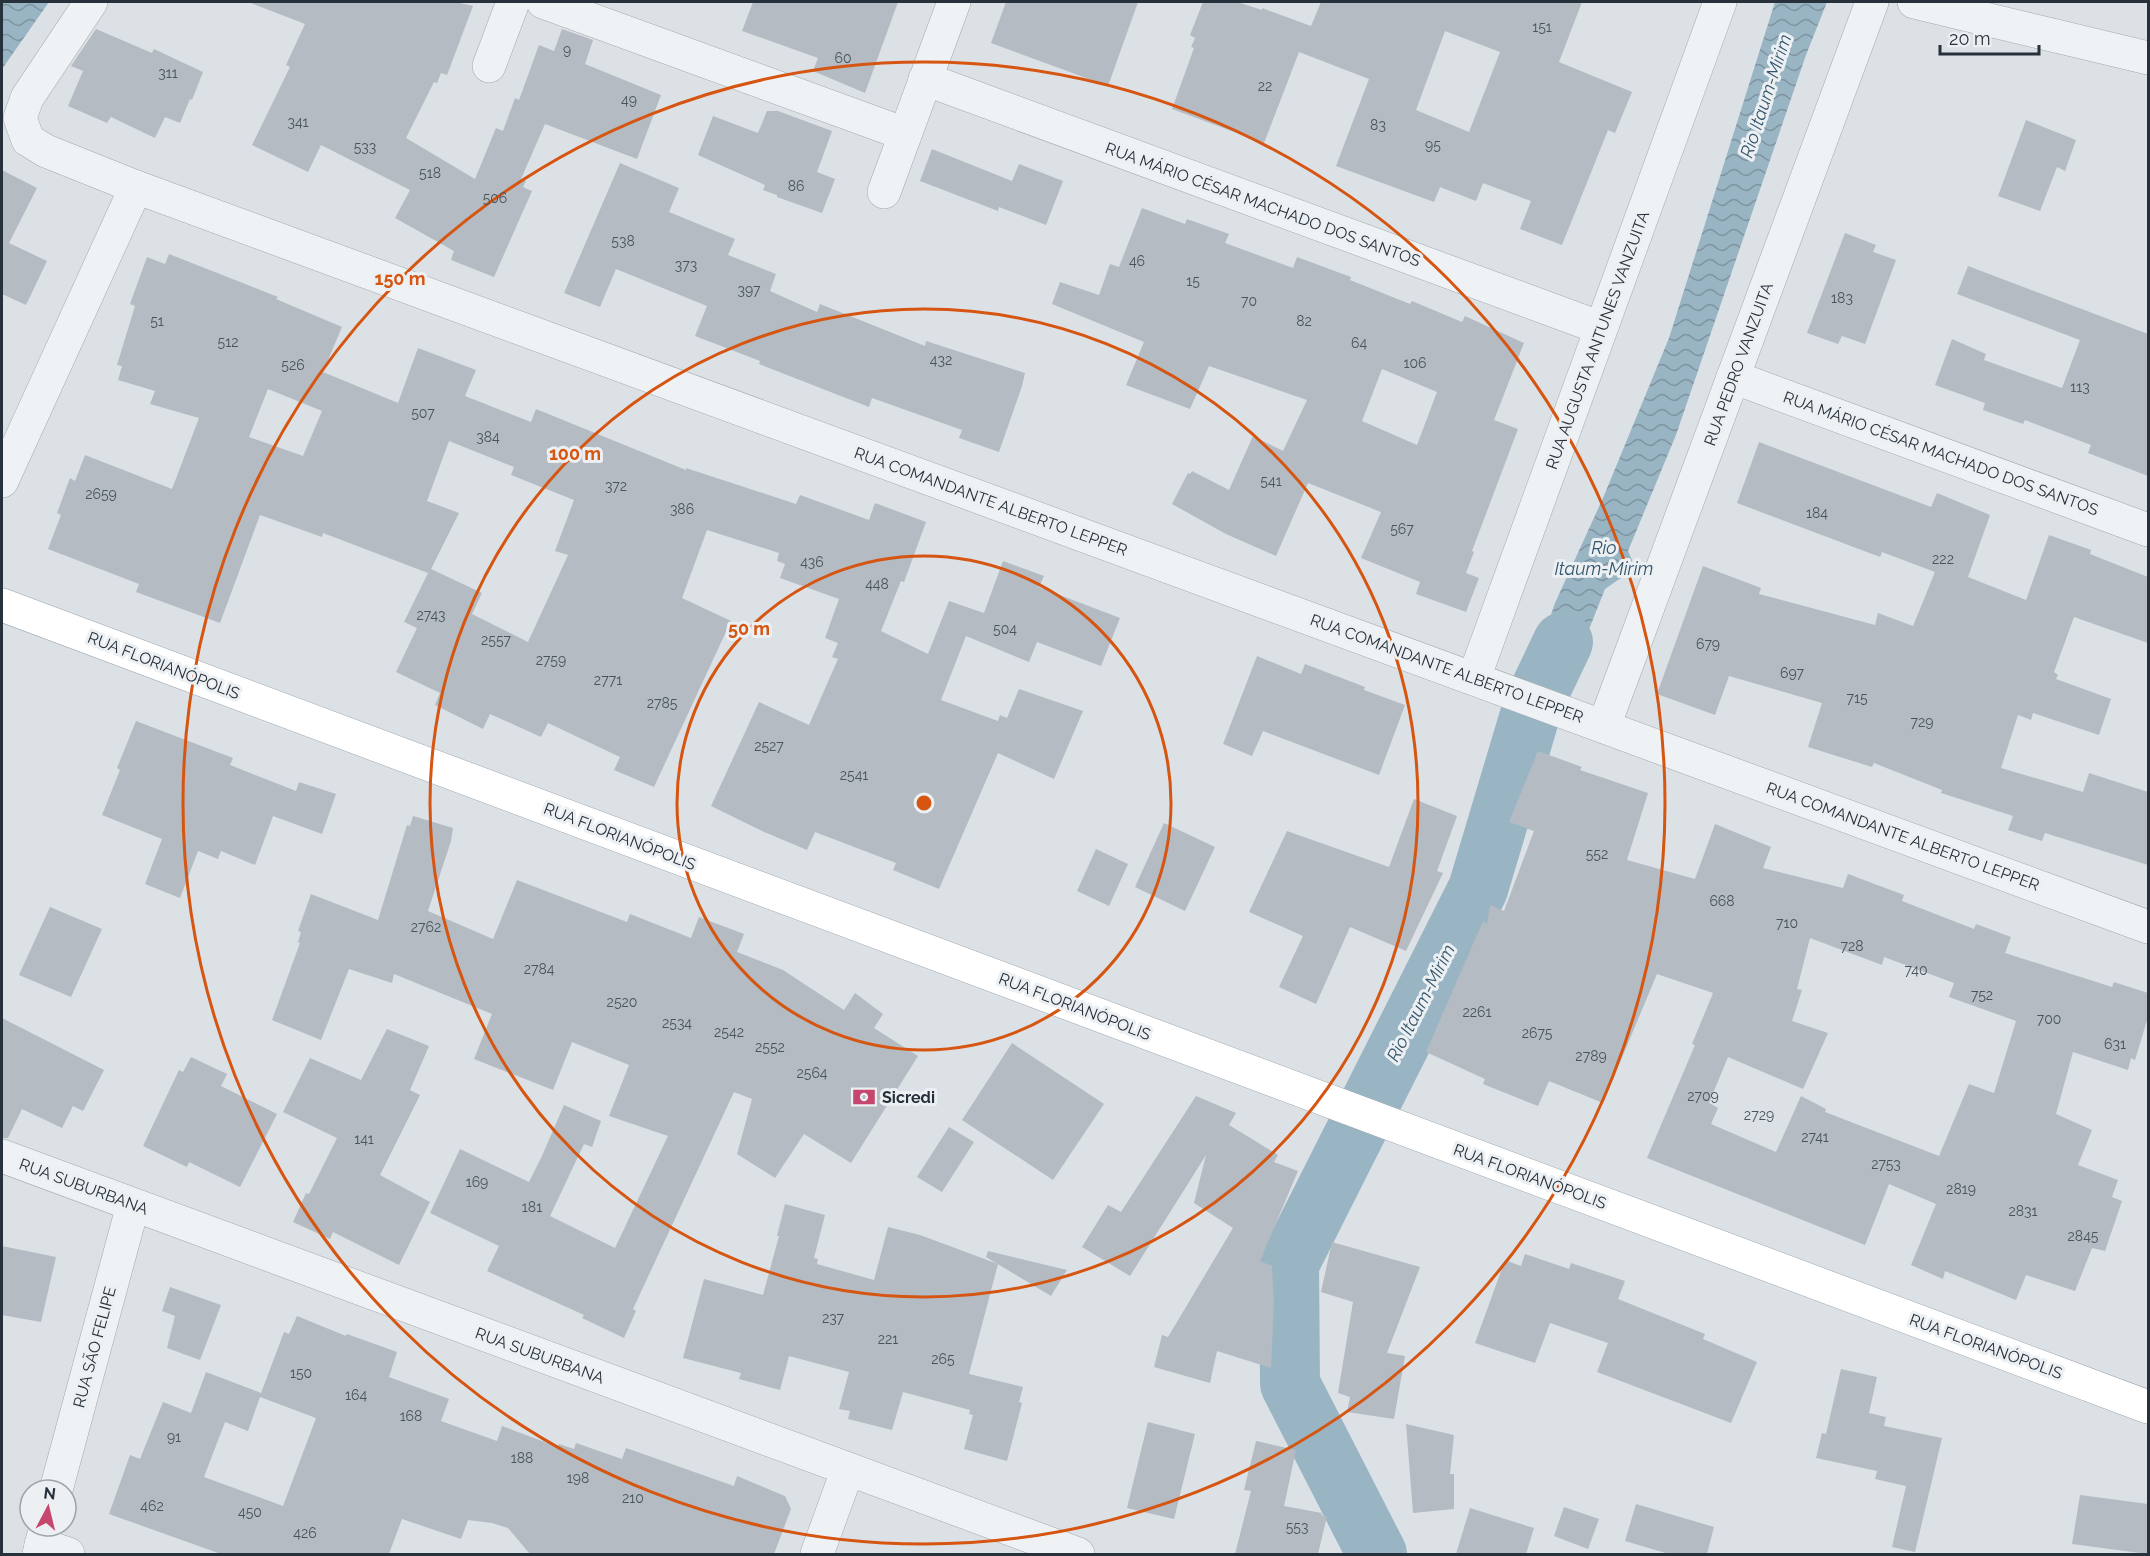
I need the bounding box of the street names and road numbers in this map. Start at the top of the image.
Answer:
street label: RUA MÁRIO CÉSAR MACHADO DOS SANTOS [1103,138,1424,271]
street label: RUA AUGUSTA ANTUNES VANZUITA [1542,208,1653,472]
street label: RUA PEDRO VANZUITA [1700,280,1777,448]
street label: RUA MÁRIO CÉSAR MACHADO DOS SANTOS [1781,387,2102,520]
street label: RUA COMANDANTE ALBERTO LEPPER [852,443,1130,560]
street label: RUA COMANDANTE ALBERTO LEPPER [1308,610,1586,727]
street label: RUA FLORIANÓPOLIS [85,627,243,703]
street label: RUA COMANDANTE ALBERTO LEPPER [1764,778,2042,895]
street label: RUA FLORIANÓPOLIS [541,798,699,874]
street label: RUA FLORIANÓPOLIS [996,968,1154,1044]
street label: RUA FLORIANÓPOLIS [1451,1139,1609,1213]
street label: RUA SUBURBANA [17,1154,151,1219]
street label: RUA SÃO FELIPE [68,1284,120,1410]
street label: RUA FLORIANÓPOLIS [1907,1309,2065,1383]
street label: RUA SUBURBANA [473,1323,607,1388]

